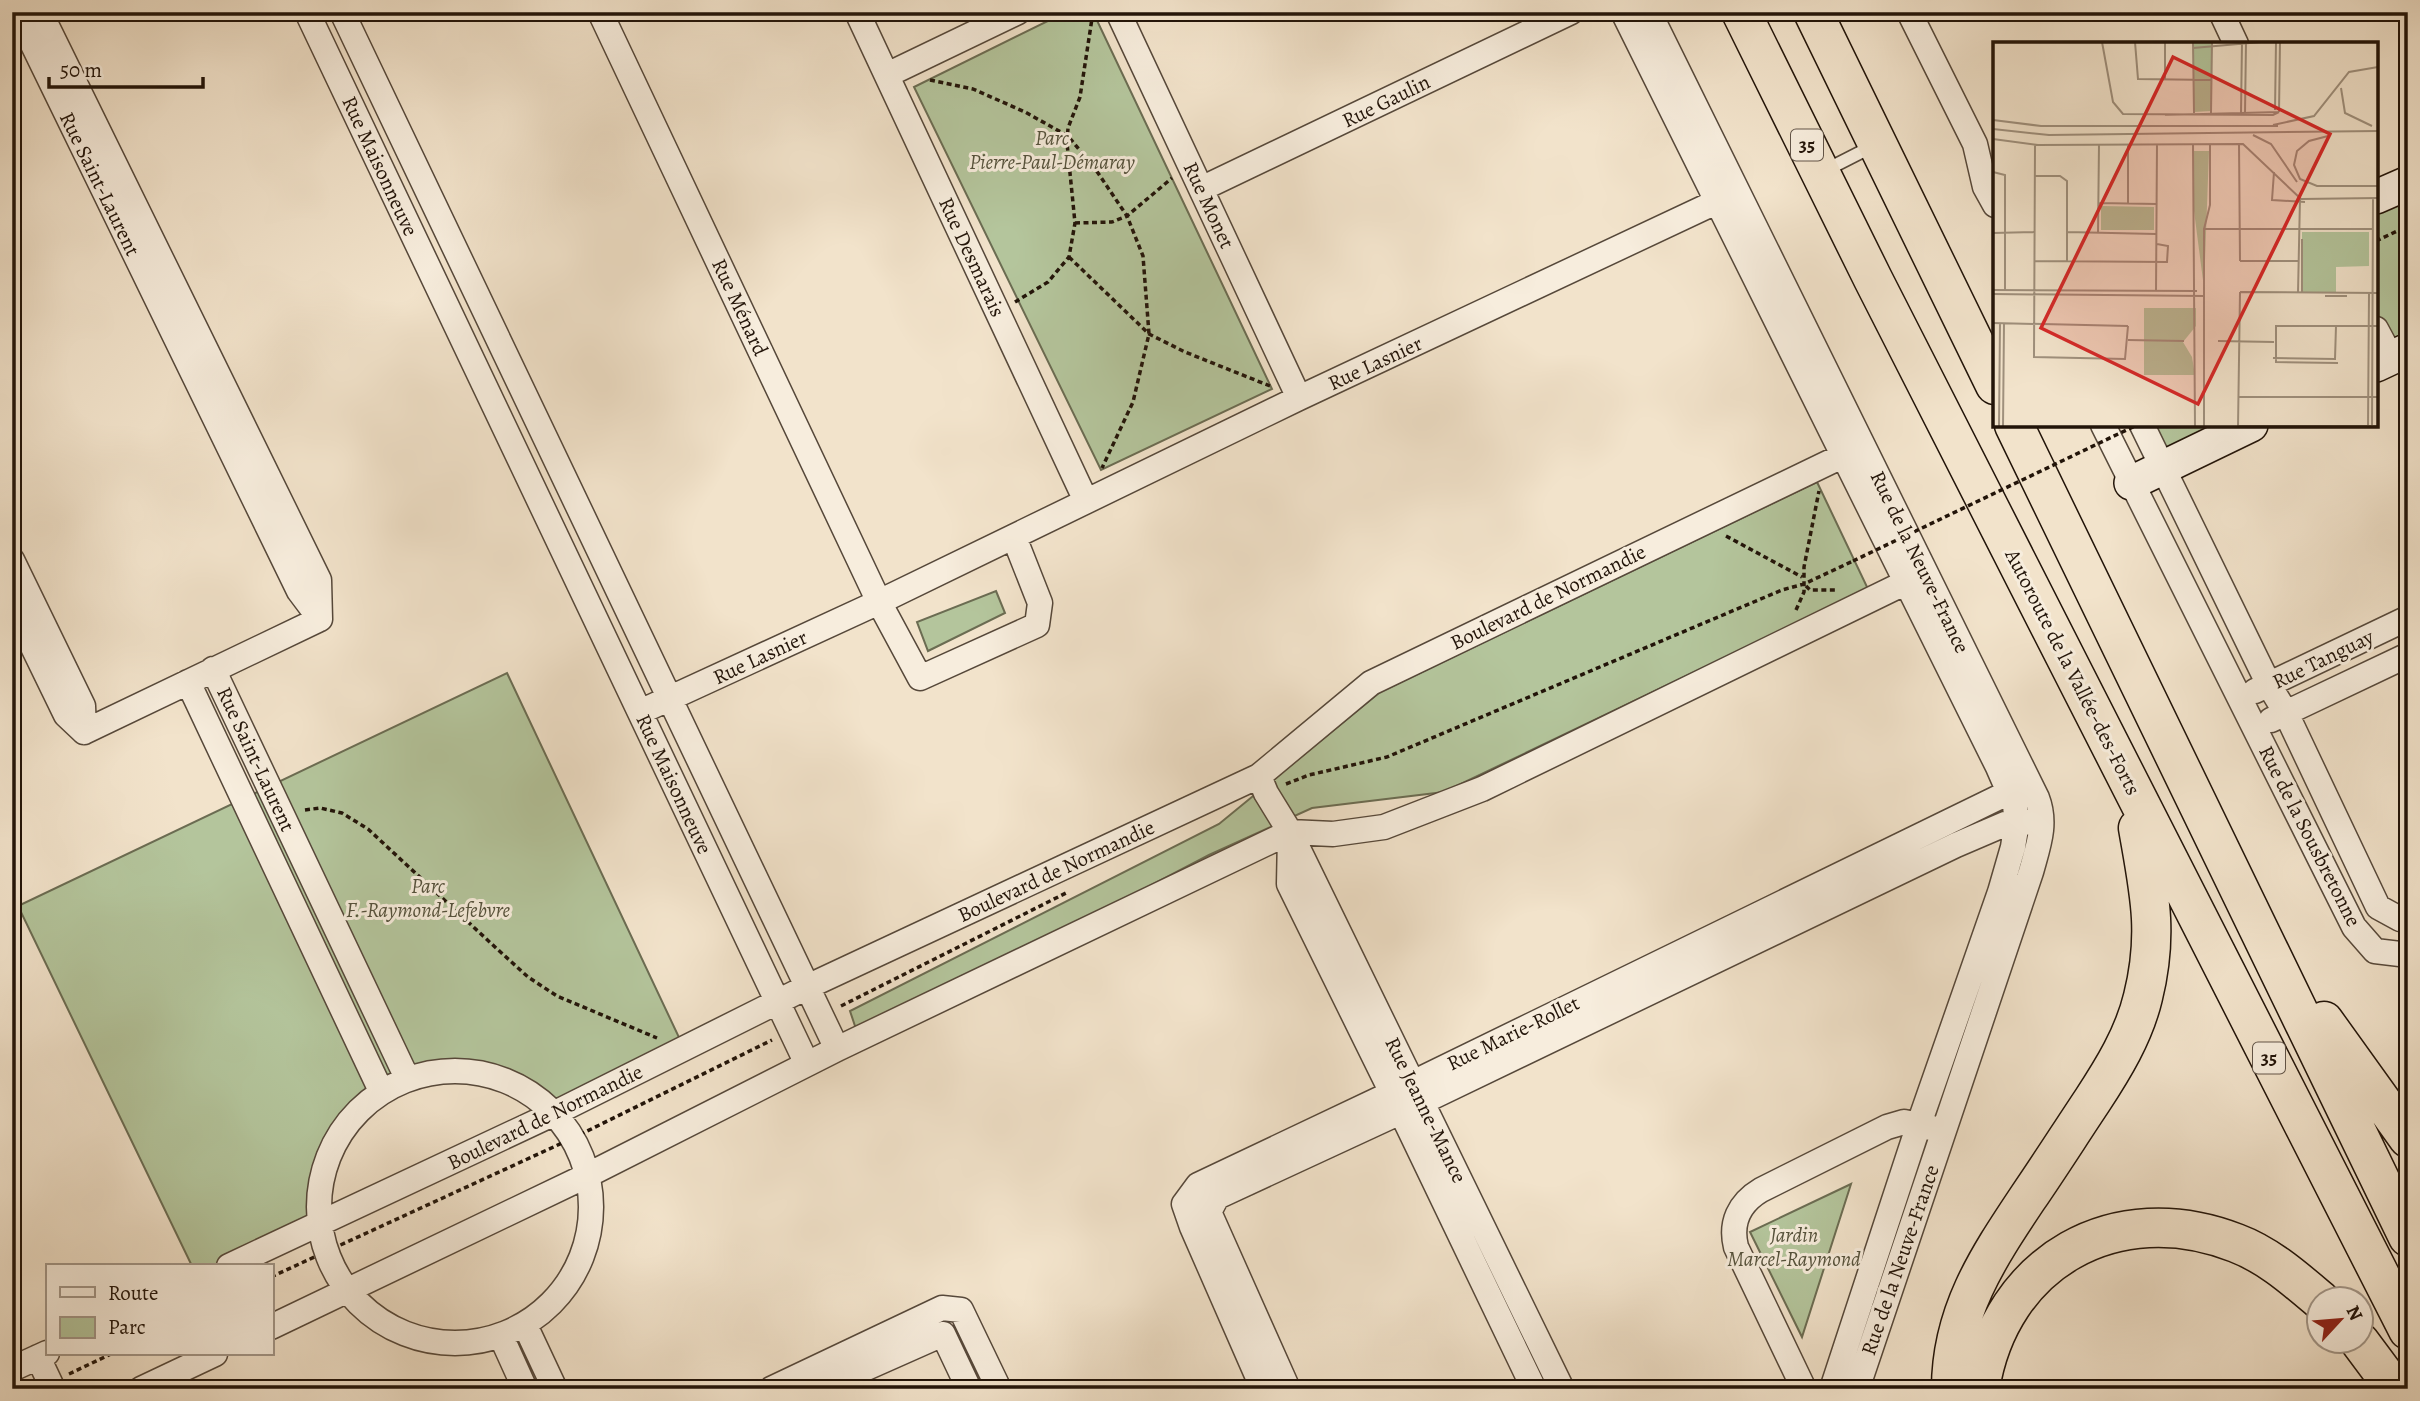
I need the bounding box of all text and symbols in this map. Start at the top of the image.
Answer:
inset map [1993,42,2378,427]
scale bar [49,46,203,90]
text: 50 m [60,56,102,84]
street label: Rue Gaulin [1337,68,1435,134]
street label: Rue Maisonneuve [335,91,425,241]
street label: Rue Saint-Laurent [53,107,147,261]
park label: Parc Pierre-Paul-Démaray [969,124,1135,176]
road number: 35 [1791,130,1823,160]
street label: Rue Monet [1177,157,1241,253]
street label: Rue Desmarais [932,193,1012,321]
street label: Rue Ménard [705,254,775,361]
street label: Rue Lasnier [1323,329,1427,397]
street label: Rue de la Neuve-France [1864,466,1976,658]
street label: Boulevard de Normandie [1446,537,1650,657]
street label: Autoroute de la Vallée-des-Forts [1998,543,2147,800]
street label: Rue Tanguay [2268,622,2379,696]
street label: Rue Lasnier [708,623,812,691]
street label: Rue Saint-Laurent [210,682,302,836]
street label: Rue Maisonneuve [629,709,719,859]
street label: Rue de la Sousbretonne [2252,741,2368,931]
street label: Boulevard de Normandie [953,813,1159,929]
park label: Parc F.-Raymond-Lefebvre [346,872,511,924]
street label: Rue Marie-Rollet [1442,989,1584,1077]
street label: Rue Jeanne-Mance [1379,1032,1473,1188]
road number: 35 [2253,1042,2285,1074]
street label: Boulevard de Normandie [443,1057,647,1177]
street label: Rue de la Neuve-France [1854,1161,1946,1359]
park label: Jardin Marcel-Raymond [1727,1221,1861,1273]
legend [46,1264,273,1356]
text: Route [108,1279,158,1307]
north arrow [2304,1286,2374,1356]
text: N [2340,1301,2369,1325]
text: Parc [108,1313,146,1341]

